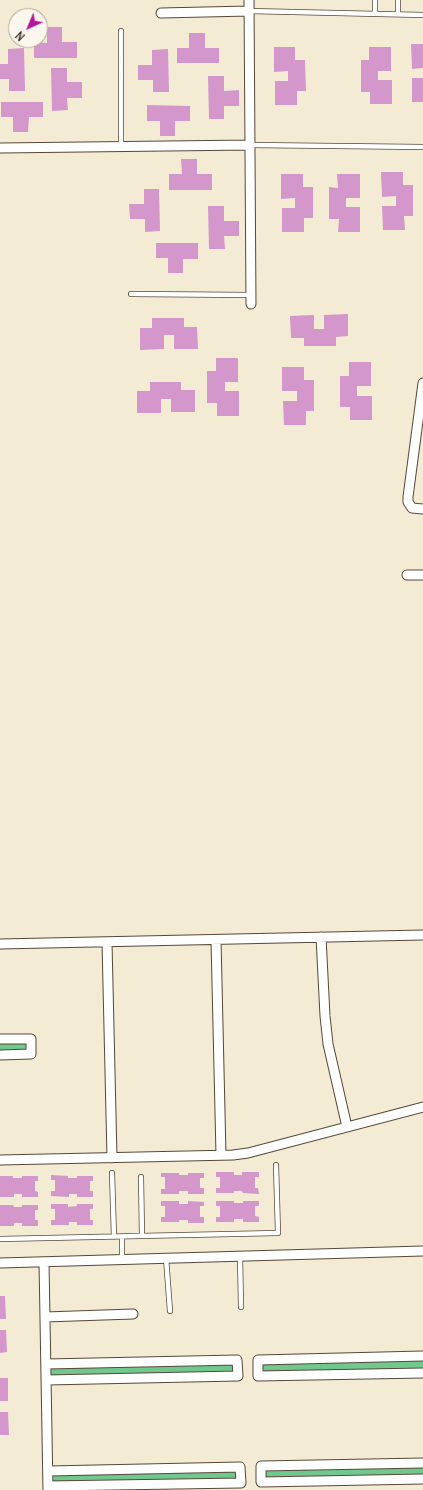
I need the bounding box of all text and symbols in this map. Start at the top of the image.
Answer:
north arrow [8,8,48,48]
text: N [13,28,28,44]

